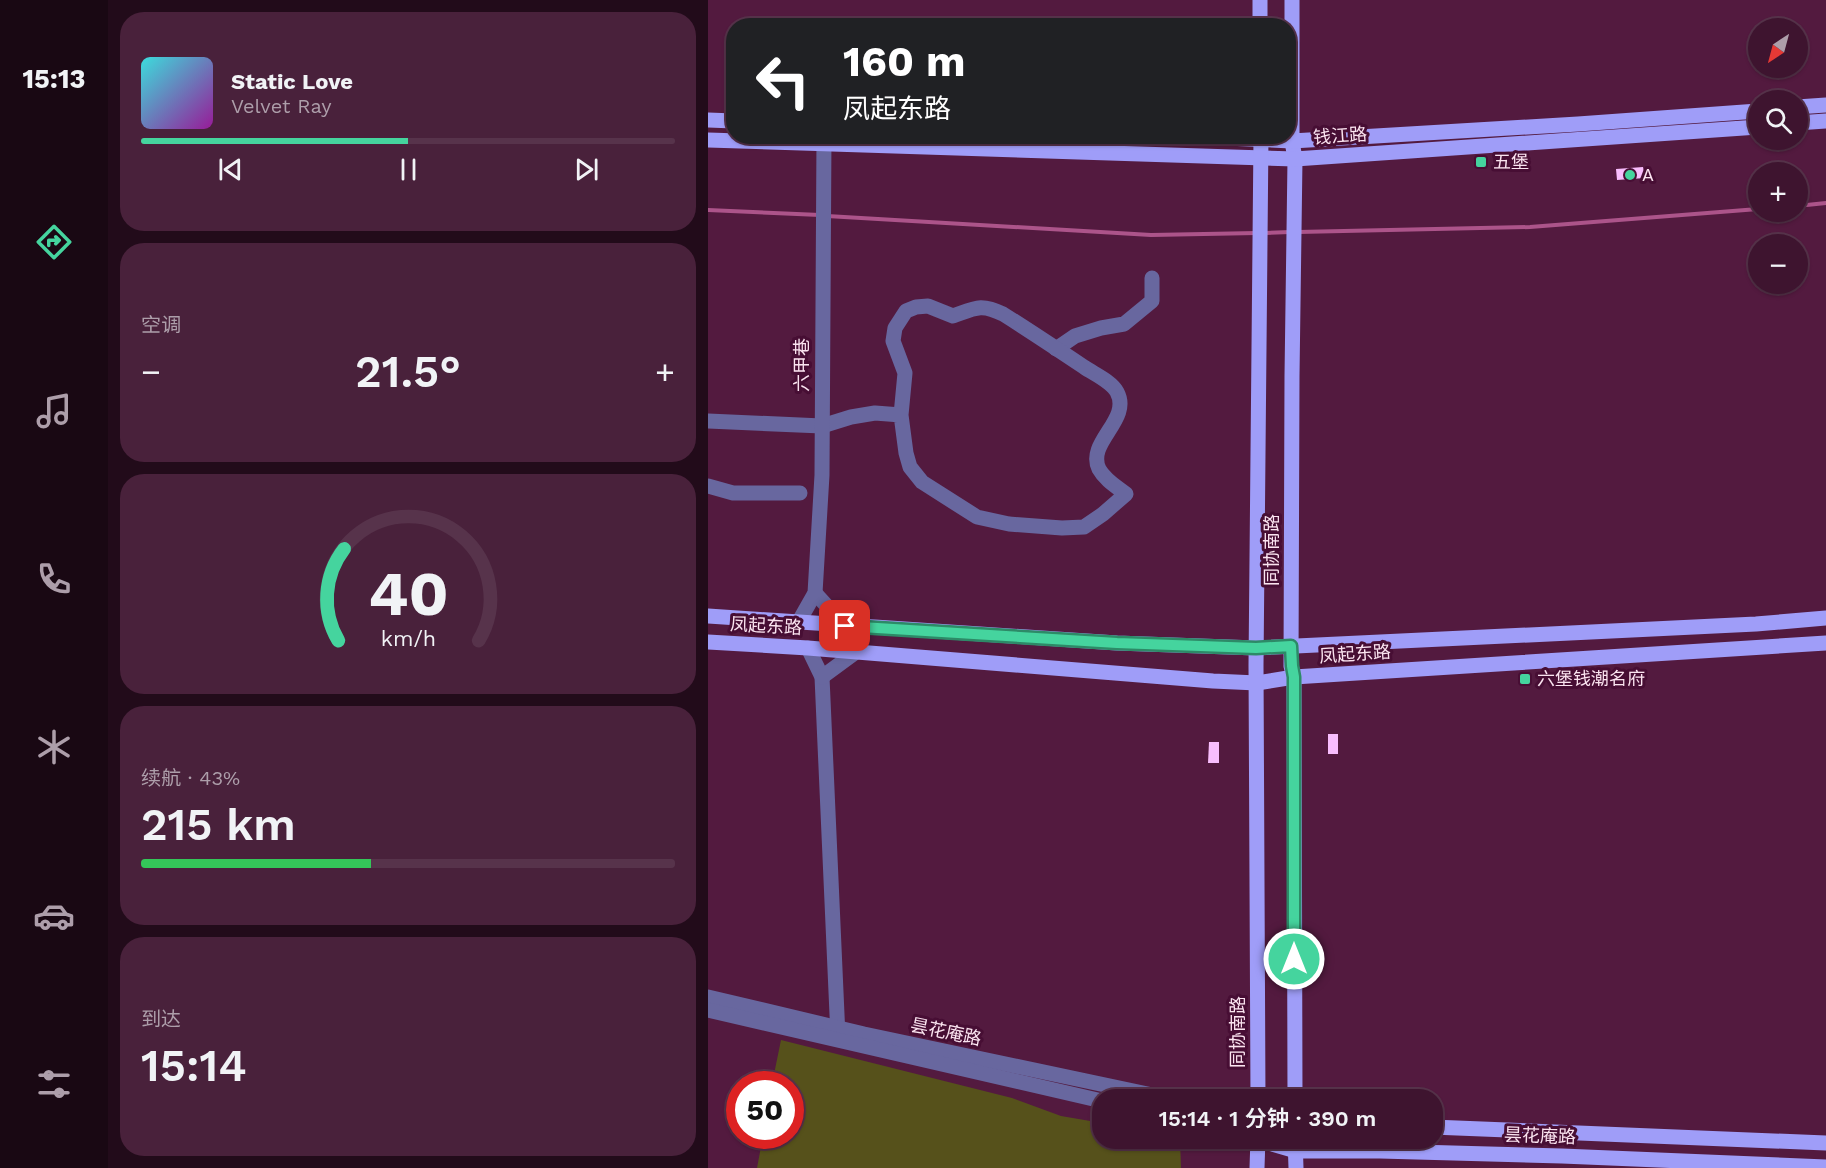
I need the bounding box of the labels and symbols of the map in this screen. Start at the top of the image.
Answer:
north arrow [1748,18,1808,78]
street label: 钱江路 [1312,123,1368,148]
place label: 五堡 [1493,151,1529,172]
marker: 五堡 [1474,155,1488,169]
place label: A [1642,164,1654,185]
marker: A [1623,168,1637,182]
street label: 六甲巷 [791,338,812,392]
street label: 同协南路 [1261,514,1282,586]
pin [819,600,870,651]
street label: 凤起东路 [730,613,803,638]
street label: 凤起东路 [1318,641,1392,666]
place label: 六堡钱潮名府 [1537,668,1645,689]
marker: 六堡钱潮名府 [1518,672,1532,686]
position arrow [1262,927,1326,991]
street label: 同协南路 [1227,996,1248,1068]
street label: 昙花庵路 [909,1014,984,1049]
speed limit sign: 50 [726,1071,804,1149]
street label: 昙花庵路 [1504,1124,1576,1147]

